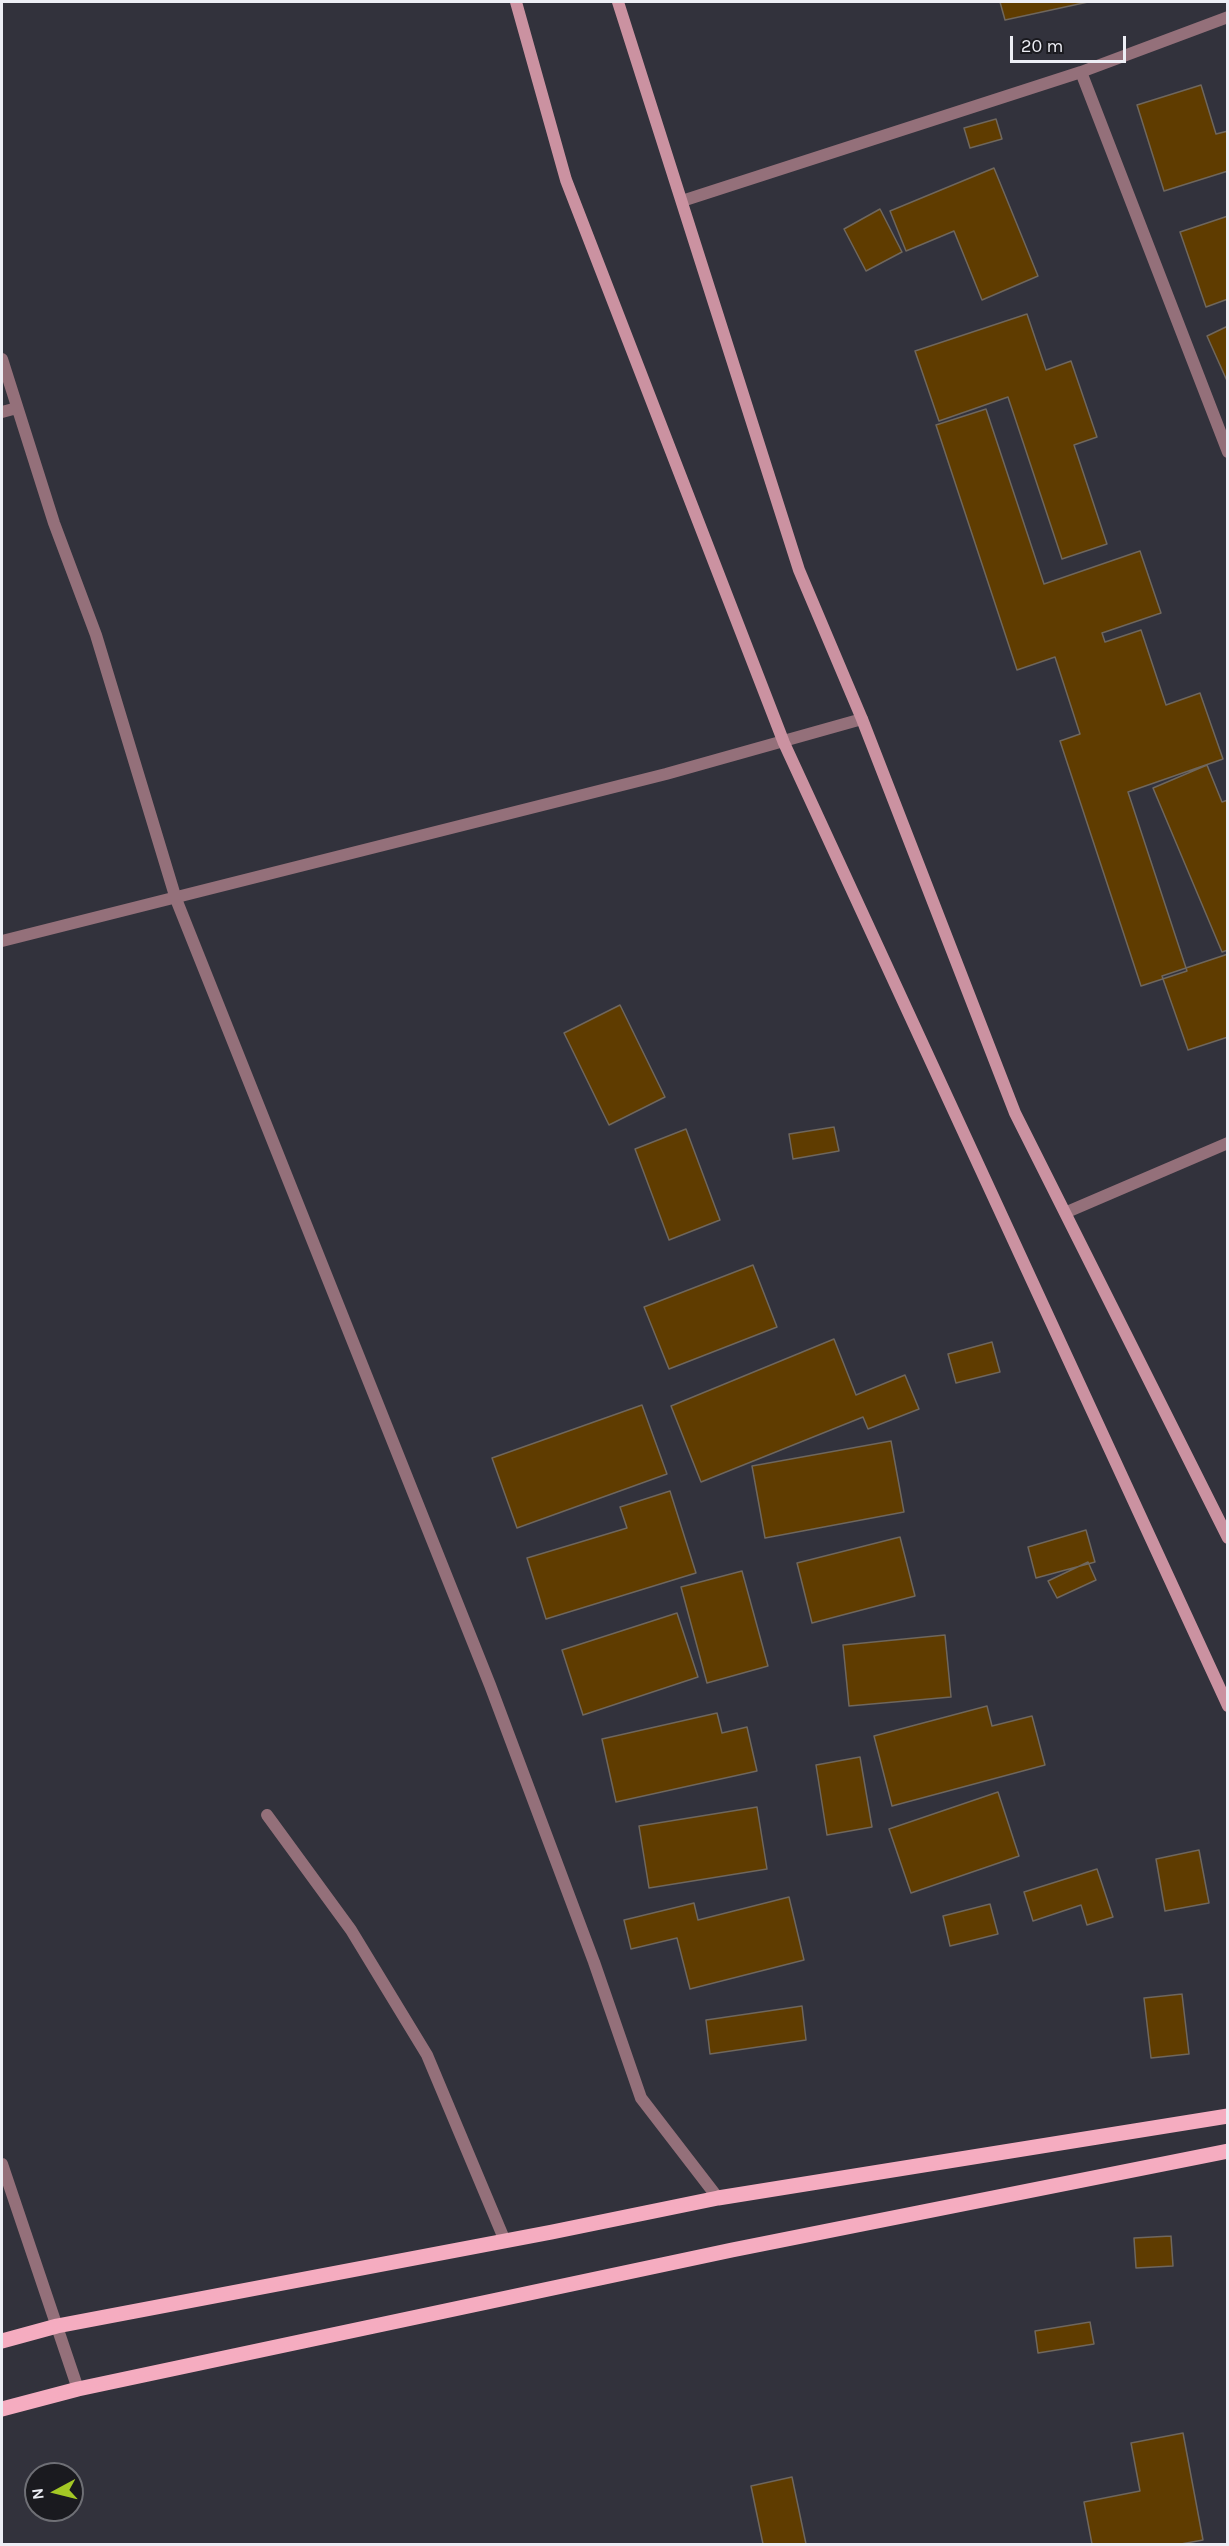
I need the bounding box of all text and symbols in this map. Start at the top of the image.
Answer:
scale bar [1013,24,1128,62]
text: 20 m [1021,35,1063,57]
north arrow [24,2462,84,2522]
text: N [27,2487,48,2501]

